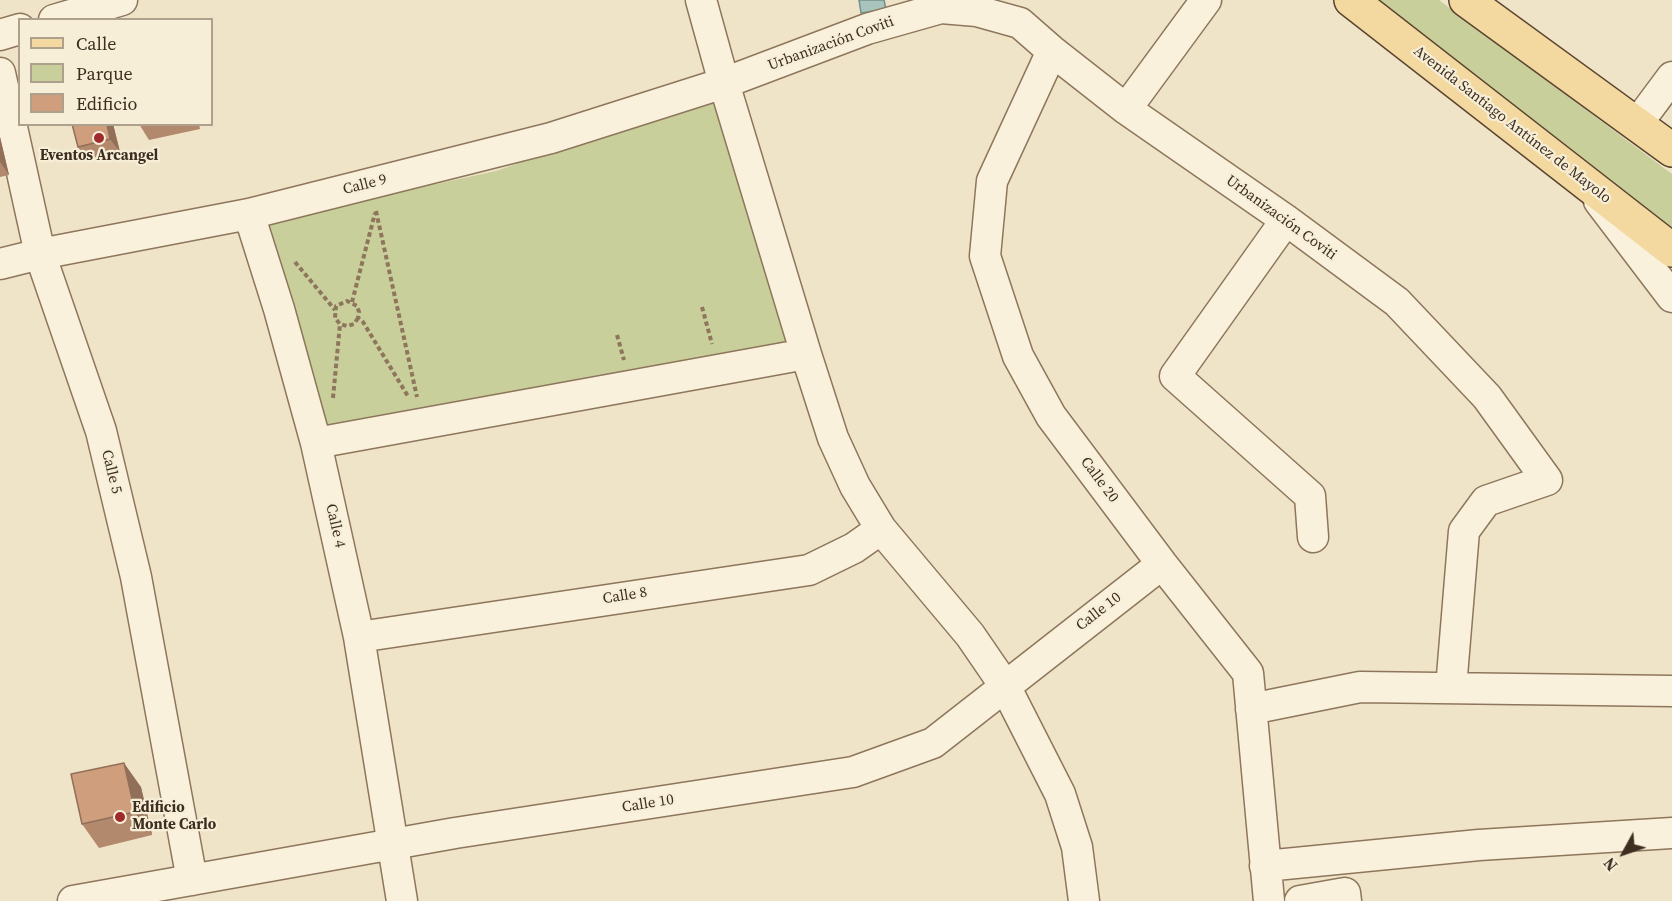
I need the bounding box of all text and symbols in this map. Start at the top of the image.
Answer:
street label: Urbanización Coviti [766,13,896,75]
legend [18,18,213,126]
text: Calle [76,31,116,56]
street label: Avenida Santiago Antúnez de Mayolo [1410,42,1614,208]
text: Parque [76,61,133,86]
text: Edificio [76,91,137,116]
marker: Eventos Arcangel [92,131,106,145]
place label: Eventos Arcangel [40,147,158,165]
street label: Calle 9 [341,171,389,199]
street label: Urbanización Coviti [1222,172,1340,264]
street label: Calle 5 [97,448,125,496]
street label: Calle 20 [1076,454,1122,506]
street label: Calle 4 [321,502,349,550]
street label: Calle 8 [602,584,648,608]
street label: Calle 10 [1073,589,1125,635]
street label: Calle 10 [621,791,675,817]
place label: Edificio Monte Carlo [132,799,216,834]
marker: Edificio Monte Carlo [113,810,127,824]
north arrow [1594,823,1654,883]
text: N [1598,853,1622,876]

